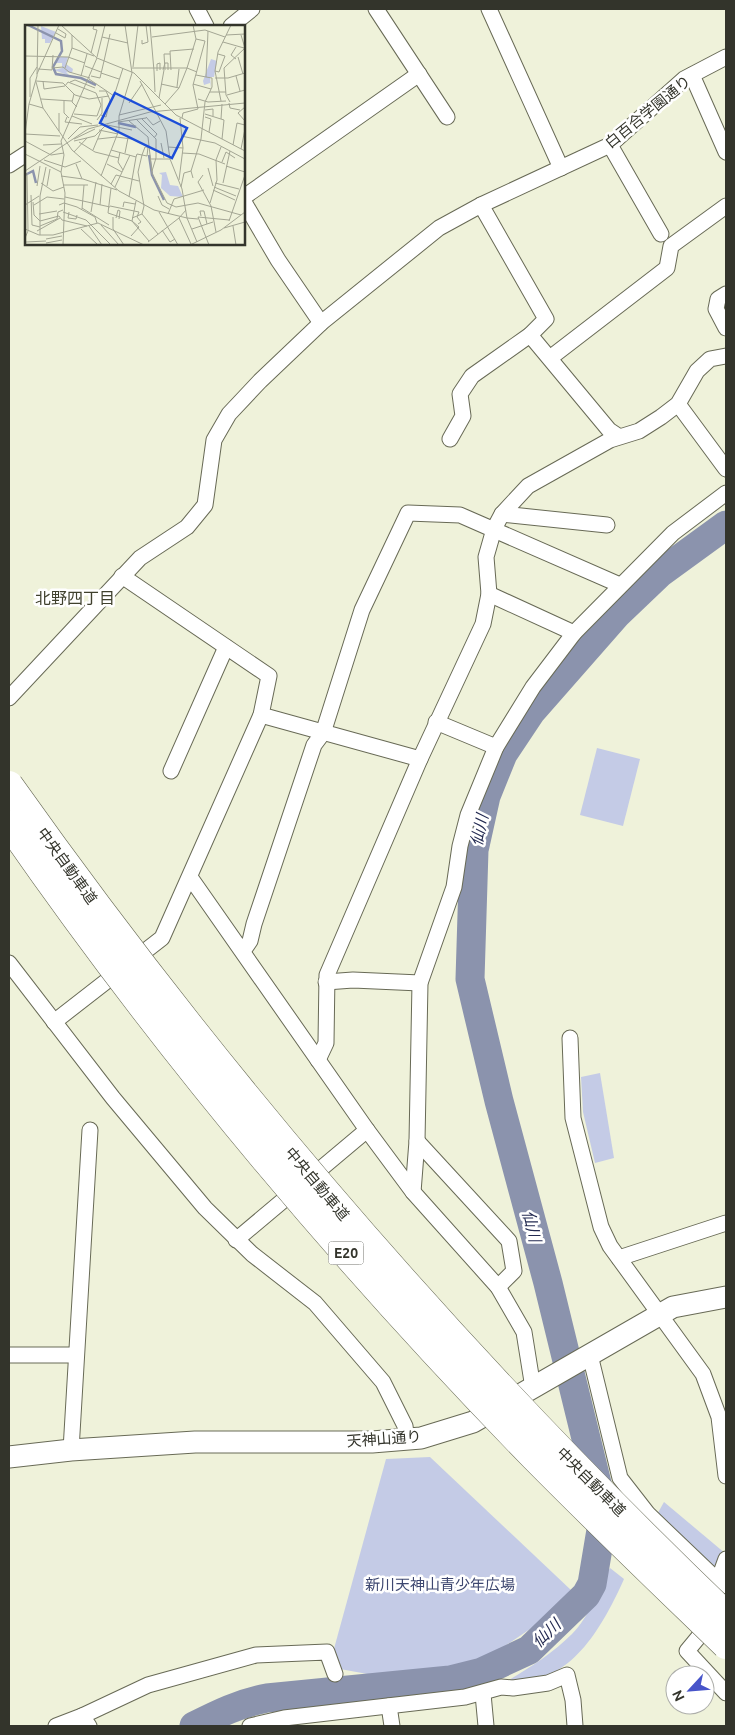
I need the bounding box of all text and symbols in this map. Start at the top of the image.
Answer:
inset map [25,25,245,245]
street label: 白百合学園通り [602,72,694,151]
district label: 北野四丁目 [35,589,115,607]
water label: 仙川 [467,811,492,848]
street label: 中央自動車道 [34,824,101,907]
street label: 中央自動車道 [282,1144,353,1224]
water label: 仙川 [519,1208,545,1246]
road number: E20 [328,1242,364,1264]
street label: 天神山通り [346,1427,422,1450]
street label: 中央自動車道 [554,1444,629,1519]
park label: 新川天神山青少年広場 [365,1576,515,1593]
water label: 仙川 [528,1614,565,1651]
north arrow [665,1665,715,1715]
text: N [669,1687,688,1704]

